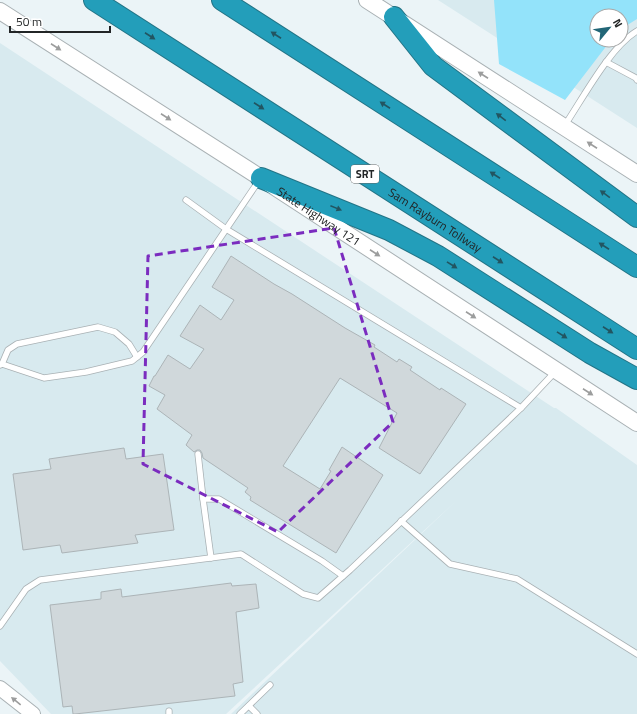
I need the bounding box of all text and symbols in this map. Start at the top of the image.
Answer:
scale bar [10,8,110,34]
north arrow [589,8,629,48]
text: 50 m [16,12,42,31]
text: N [609,16,627,30]
one-way arrow [271,31,281,39]
one-way arrow [145,32,155,40]
one-way arrow [51,44,62,51]
one-way arrow [478,71,488,79]
one-way arrow [380,101,391,109]
one-way arrow [254,103,265,110]
one-way arrow [161,113,171,121]
one-way arrow [495,113,506,121]
one-way arrow [586,142,598,149]
road number: SRT [351,165,379,183]
one-way arrow [489,172,501,179]
street label: State Highway 121 [273,181,365,250]
street label: Sam Rayburn Tollway [385,182,486,257]
one-way arrow [600,190,611,198]
one-way arrow [330,205,341,211]
one-way arrow [599,242,609,250]
one-way arrow [370,249,381,257]
one-way arrow [493,256,504,264]
one-way arrow [447,261,458,269]
one-way arrow [465,312,477,319]
one-way arrow [603,326,613,334]
one-way arrow [556,331,568,338]
one-way arrow [583,388,593,396]
one-way arrow [11,696,22,705]

